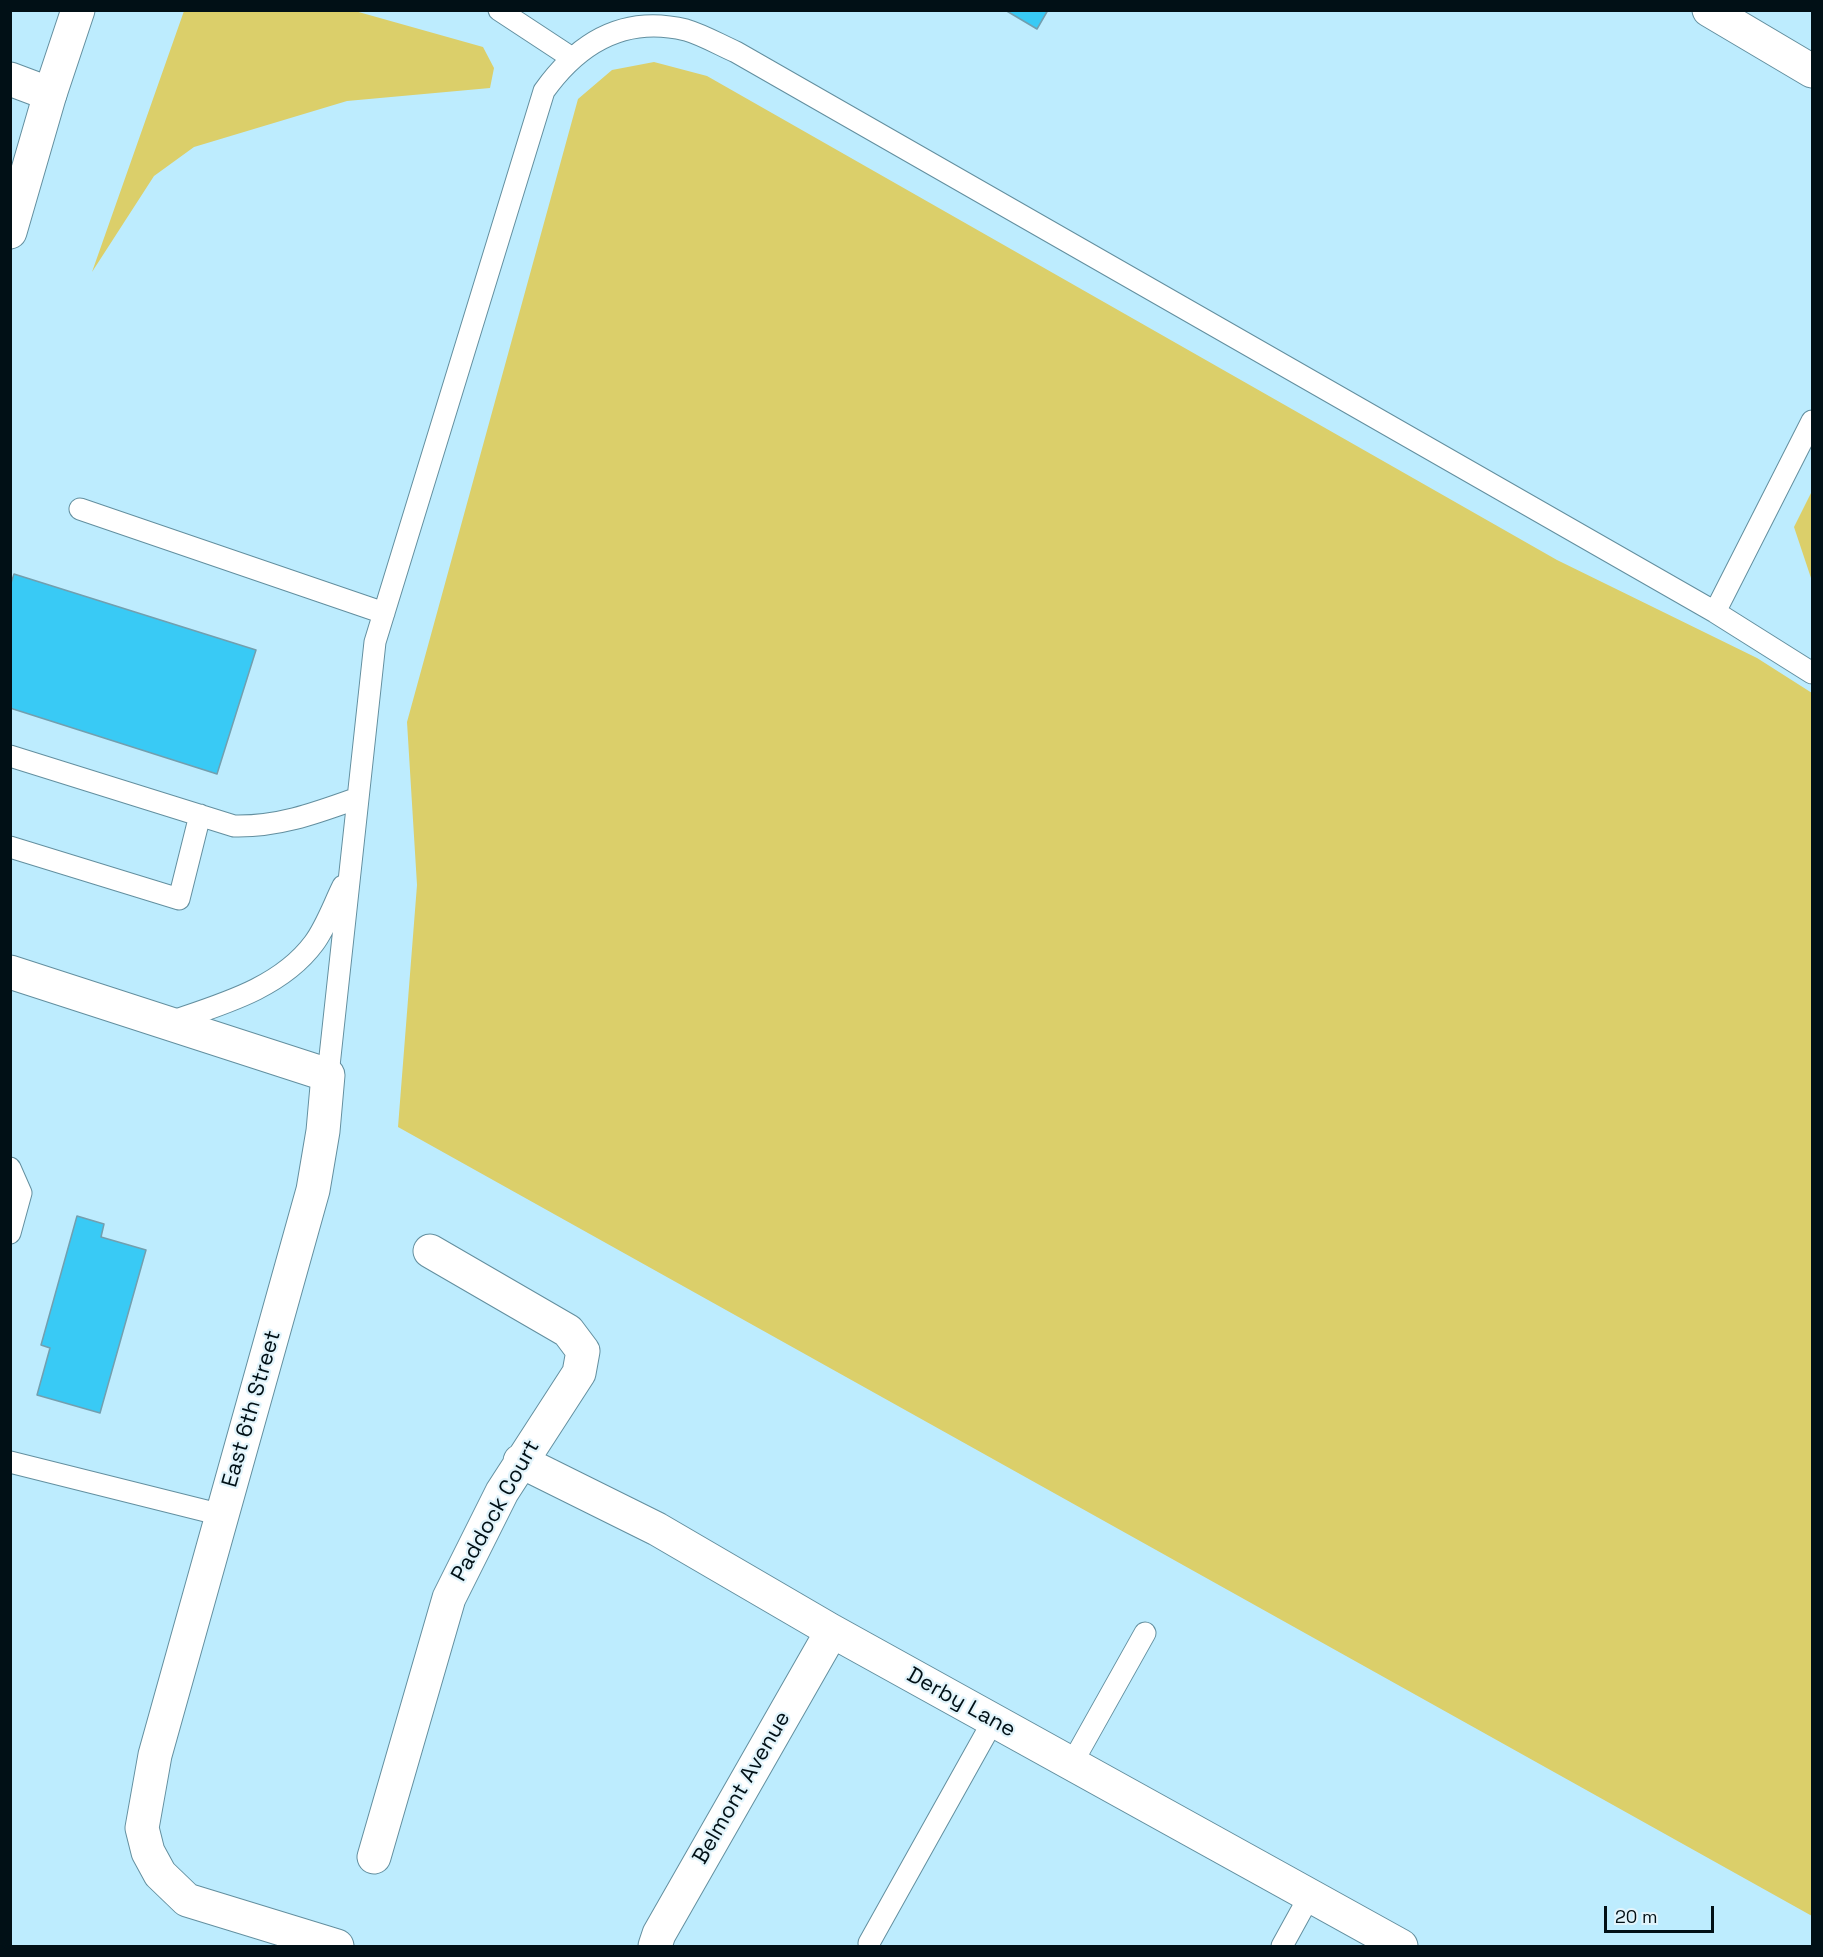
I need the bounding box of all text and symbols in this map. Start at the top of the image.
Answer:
street label: East 6th Street [217,1327,287,1491]
street label: Paddock Court [446,1436,546,1586]
street label: Derby Lane [902,1662,1020,1744]
street label: Belmont Avenue [688,1707,796,1869]
scale bar [1607,1894,1716,1932]
text: 20 m [1615,1905,1658,1928]

